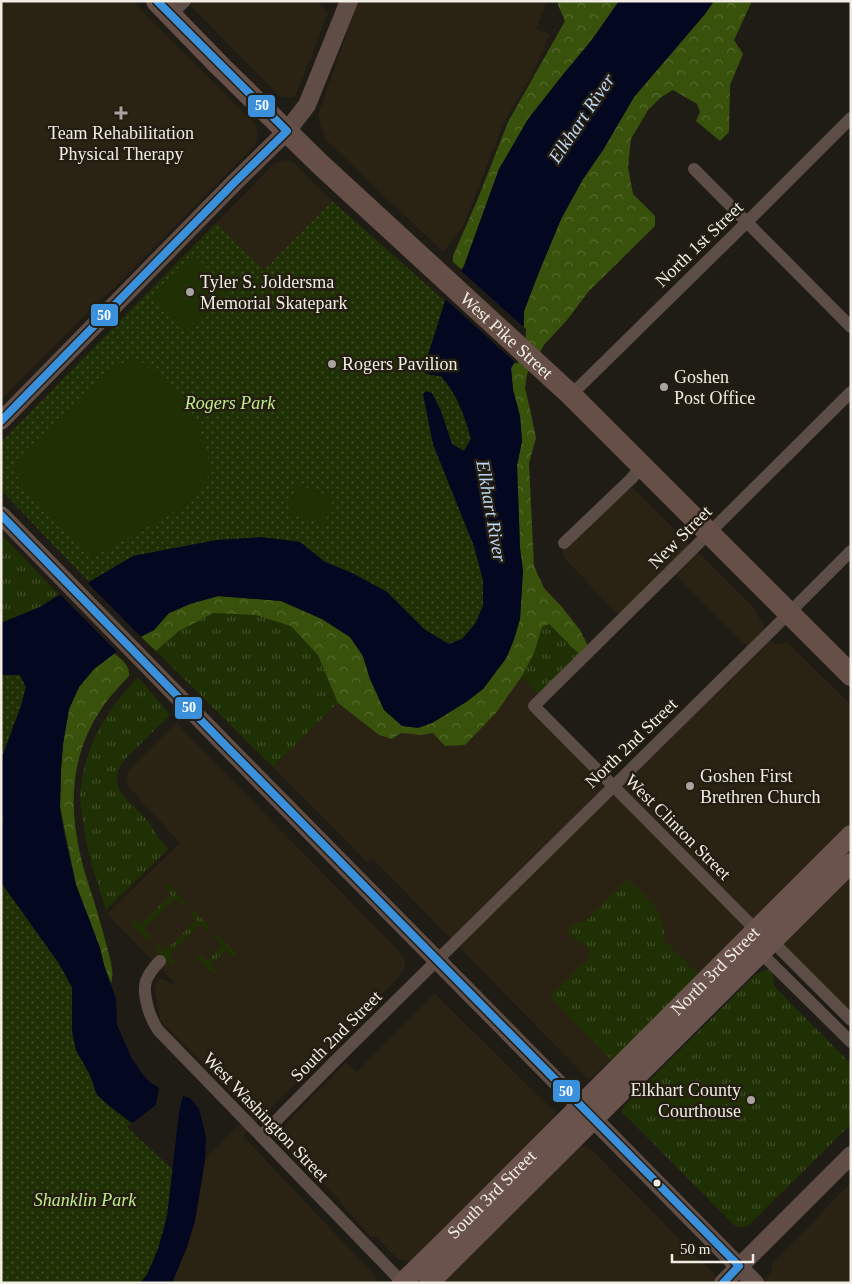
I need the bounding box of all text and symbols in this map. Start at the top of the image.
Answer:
water label: Elkhart River [543,69,619,168]
line badge: 50 [247,94,276,118]
text: 50 [255,98,269,113]
marker: Team Rehabilitation Physical Therapy [114,106,128,120]
place label: Team Rehabilitation Physical Therapy [48,123,194,164]
street label: North 1st Street [651,197,747,291]
place label: Tyler S. Joldersma Memorial Skatepark [200,272,347,313]
marker: Tyler S. Joldersma Memorial Skatepark [184,286,196,298]
street label: West Pike Street [456,288,557,383]
line badge: 50 [90,303,119,327]
text: 50 [97,308,111,323]
place label: Rogers Pavilion [342,354,458,374]
marker: Rogers Pavilion [326,358,338,370]
place label: Goshen Post Office [674,367,755,408]
marker: Goshen Post Office [658,381,670,393]
park label: Rogers Park [184,393,276,413]
water label: Elkhart River [472,458,511,564]
street label: New Street [644,501,716,573]
street label: North 2nd Street [581,694,681,792]
line badge: 50 [174,696,203,720]
text: 50 [182,700,196,715]
place label: Goshen First Brethren Church [700,766,820,807]
street label: West Clinton Street [621,770,735,884]
marker: Goshen First Brethren Church [684,780,696,792]
street label: North 3rd Street [667,923,763,1019]
street label: South 2nd Street [287,987,385,1085]
street label: West Washington Street [199,1048,333,1186]
line badge: 50 [552,1079,581,1103]
place label: Elkhart County Courthouse [631,1080,741,1121]
text: 50 [559,1084,573,1099]
marker: Elkhart County Courthouse [745,1094,757,1106]
street label: South 3rd Street [443,1146,540,1243]
unlabelled marker [652,1178,662,1188]
park label: Shanklin Park [34,1190,137,1210]
scale bar [672,1232,753,1264]
text: 50 m [680,1241,711,1257]

